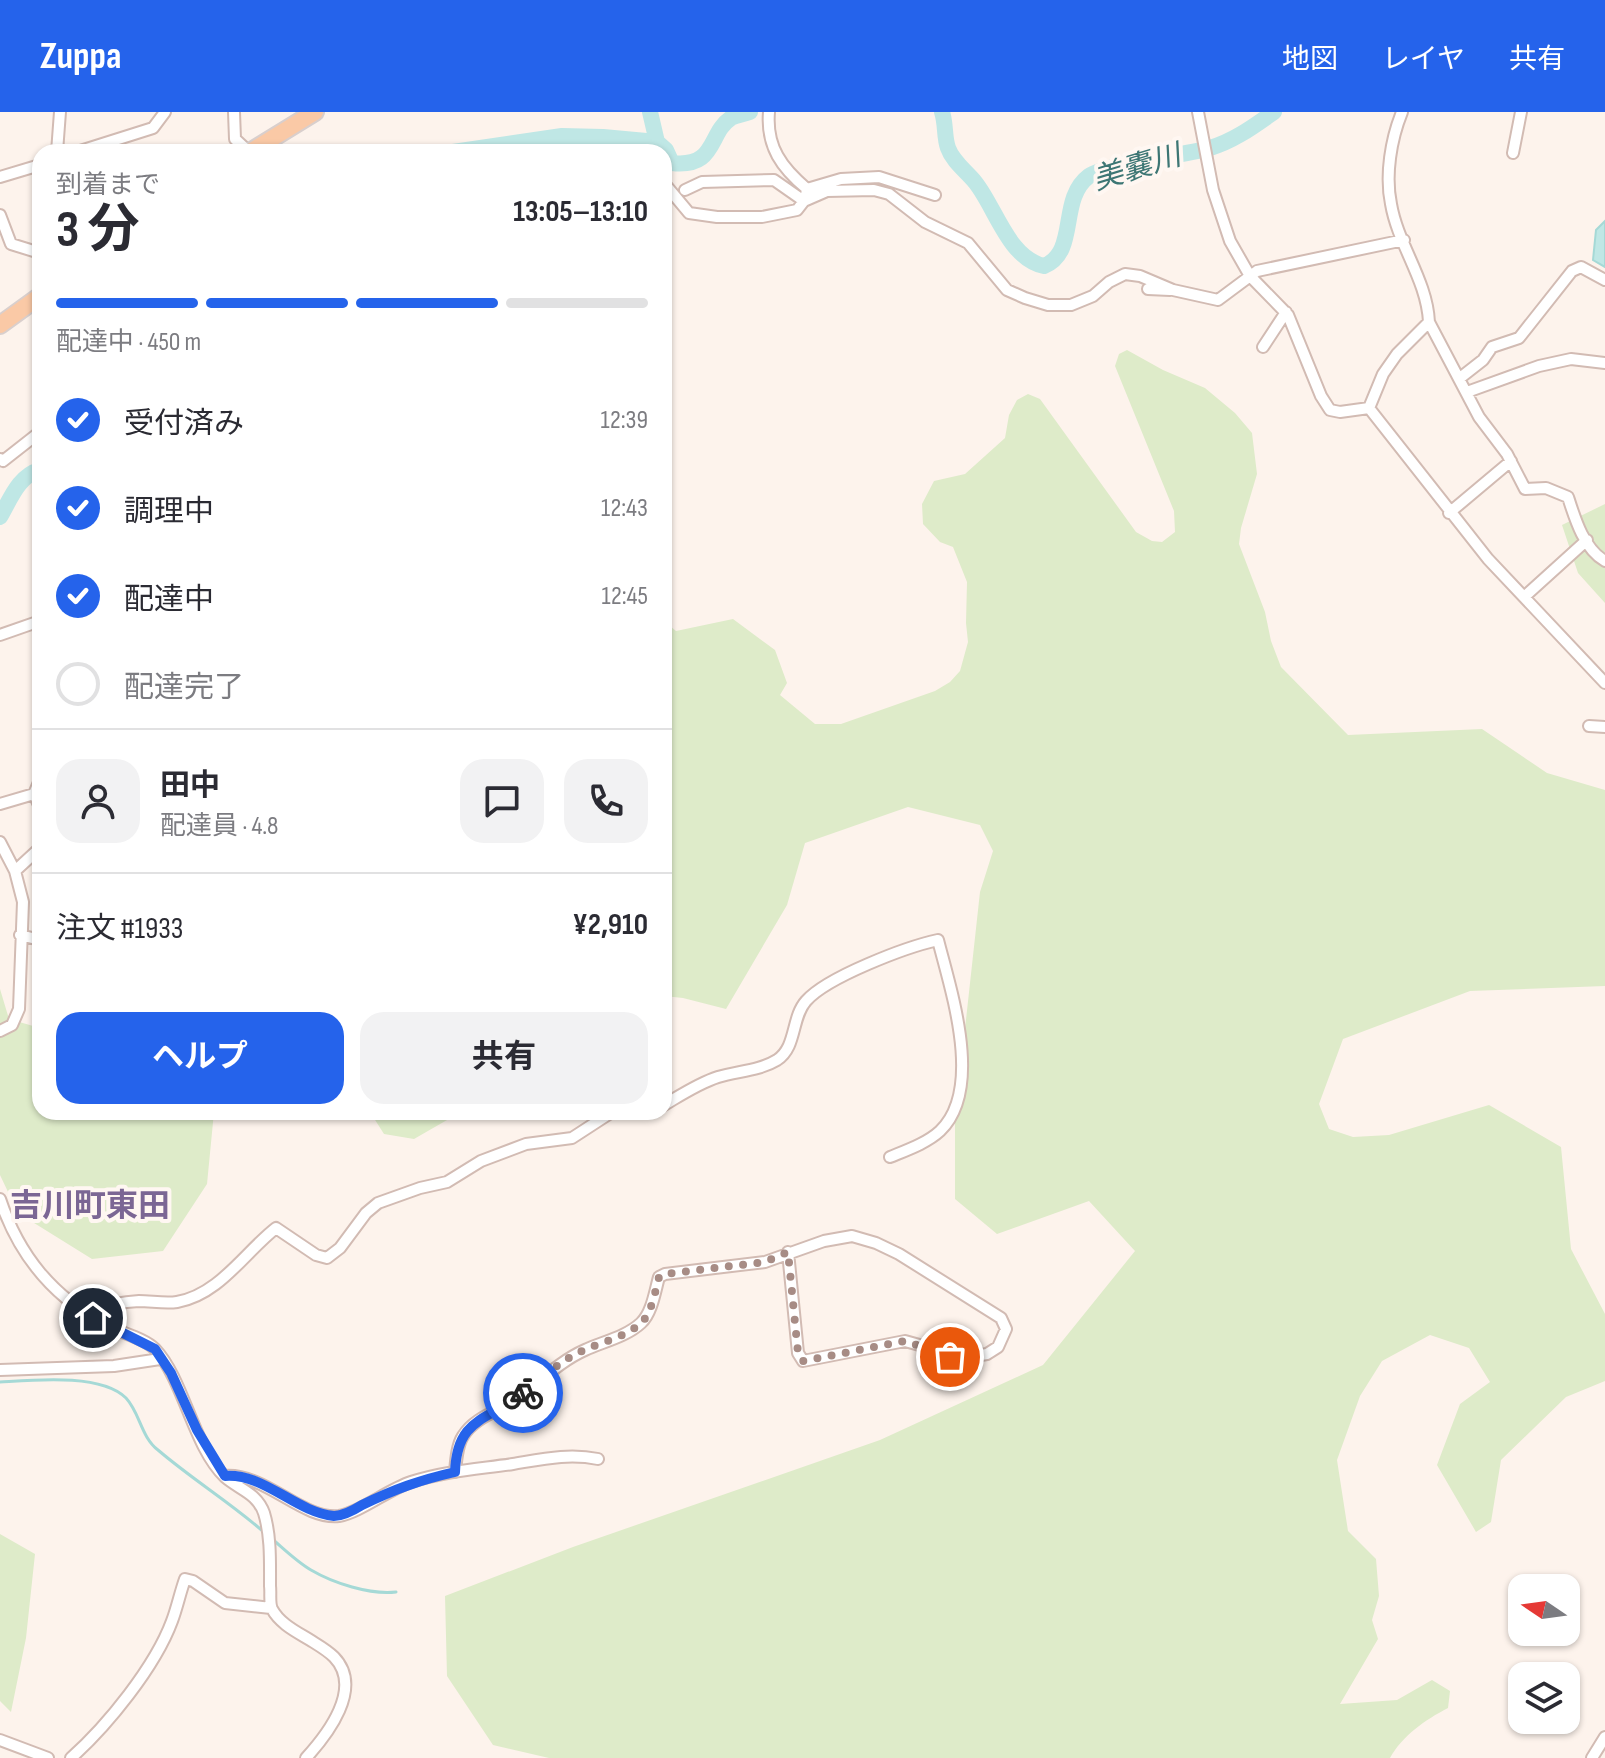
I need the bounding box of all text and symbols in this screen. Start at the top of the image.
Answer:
text: Zuppa [40,34,121,79]
text: 地図 [1282,43,1338,76]
text: レイヤ [1382,43,1465,76]
text: 共有 [1509,43,1565,76]
water label: 美嚢川 [1089,137,1188,198]
text: 到着まで [56,170,160,201]
text: 13:05–13:10 [513,194,648,230]
text: 3 分 [56,199,139,262]
text: 配達中 · 450 m [56,327,201,358]
icon: check [56,398,100,442]
text: 12:39 [601,405,648,436]
text: 受付済み [124,406,244,442]
icon: check [56,486,100,530]
text: 12:43 [601,493,648,524]
text: 調理中 [124,494,214,530]
icon: check [56,574,100,618]
text: 12:45 [602,581,648,612]
text: 配達中 [124,582,214,618]
text: 配達完了 [124,670,244,706]
button: person [56,759,140,843]
button: chat [460,759,544,843]
button: phone [564,759,648,843]
text: 田中 [160,768,220,804]
text: 配達員 · 4.8 [160,811,278,842]
text: ¥2,910 [572,907,648,943]
text: 注文 #1933 [56,911,183,947]
button: ヘルプ [56,1012,344,1104]
button: 共有 [360,1012,648,1104]
district label: 吉川町東田 [10,1187,170,1226]
pin [59,1284,127,1352]
icon: home [71,1296,115,1340]
pin [916,1323,984,1391]
icon: bag [928,1335,972,1379]
courier [483,1353,563,1433]
icon: bike [501,1371,545,1415]
north arrow [1508,1574,1580,1646]
map controls [1508,1574,1580,1734]
button: layers [1508,1662,1580,1734]

